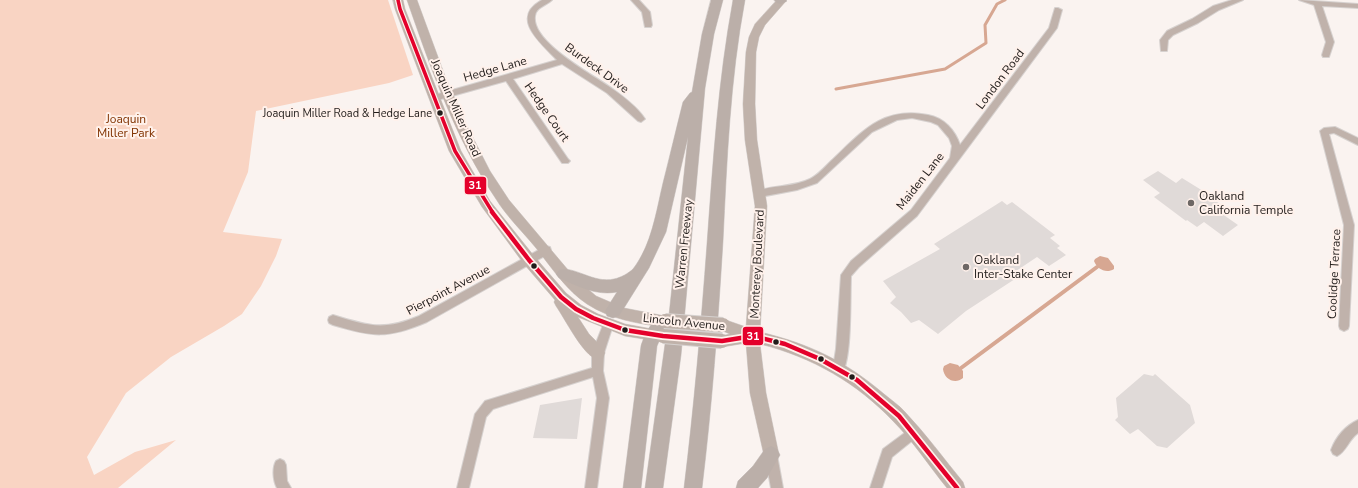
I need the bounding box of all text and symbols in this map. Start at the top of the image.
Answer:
street label: Burdeck Drive [562,39,632,97]
street label: London Road [972,46,1028,112]
street label: Hedge Lane [462,52,528,86]
street label: Joaquin Miller Road [427,56,485,159]
street label: Hedge Court [521,79,574,145]
place label: Joaquin Miller Road & Hedge Lane [262,106,432,121]
marker: Joaquin Miller Road & Hedge Lane [435,108,445,118]
park label: Joaquin Miller Park [97,111,156,141]
street label: Maiden Lane [893,149,947,213]
line badge: 31 [464,176,487,195]
text: 31 [468,178,482,193]
place label: Oakland California Temple [1199,188,1293,218]
street label: Warren Freeway [671,198,697,289]
marker: Oakland California Temple [1186,198,1196,208]
street label: Monterey Boulevard [746,209,768,319]
street label: Coolidge Terrace [1324,229,1344,319]
place label: Oakland Inter-Stake Center [974,252,1073,282]
street label: Pierpoint Avenue [403,261,493,319]
unlabelled marker [529,261,539,271]
marker: Oakland Inter-Stake Center [961,262,971,272]
street label: Lincoln Avenue [642,310,726,334]
unlabelled marker [620,325,630,335]
line badge: 31 [742,326,764,346]
text: 31 [746,329,760,344]
unlabelled marker [771,337,781,347]
unlabelled marker [816,354,826,364]
unlabelled marker [847,372,857,382]

